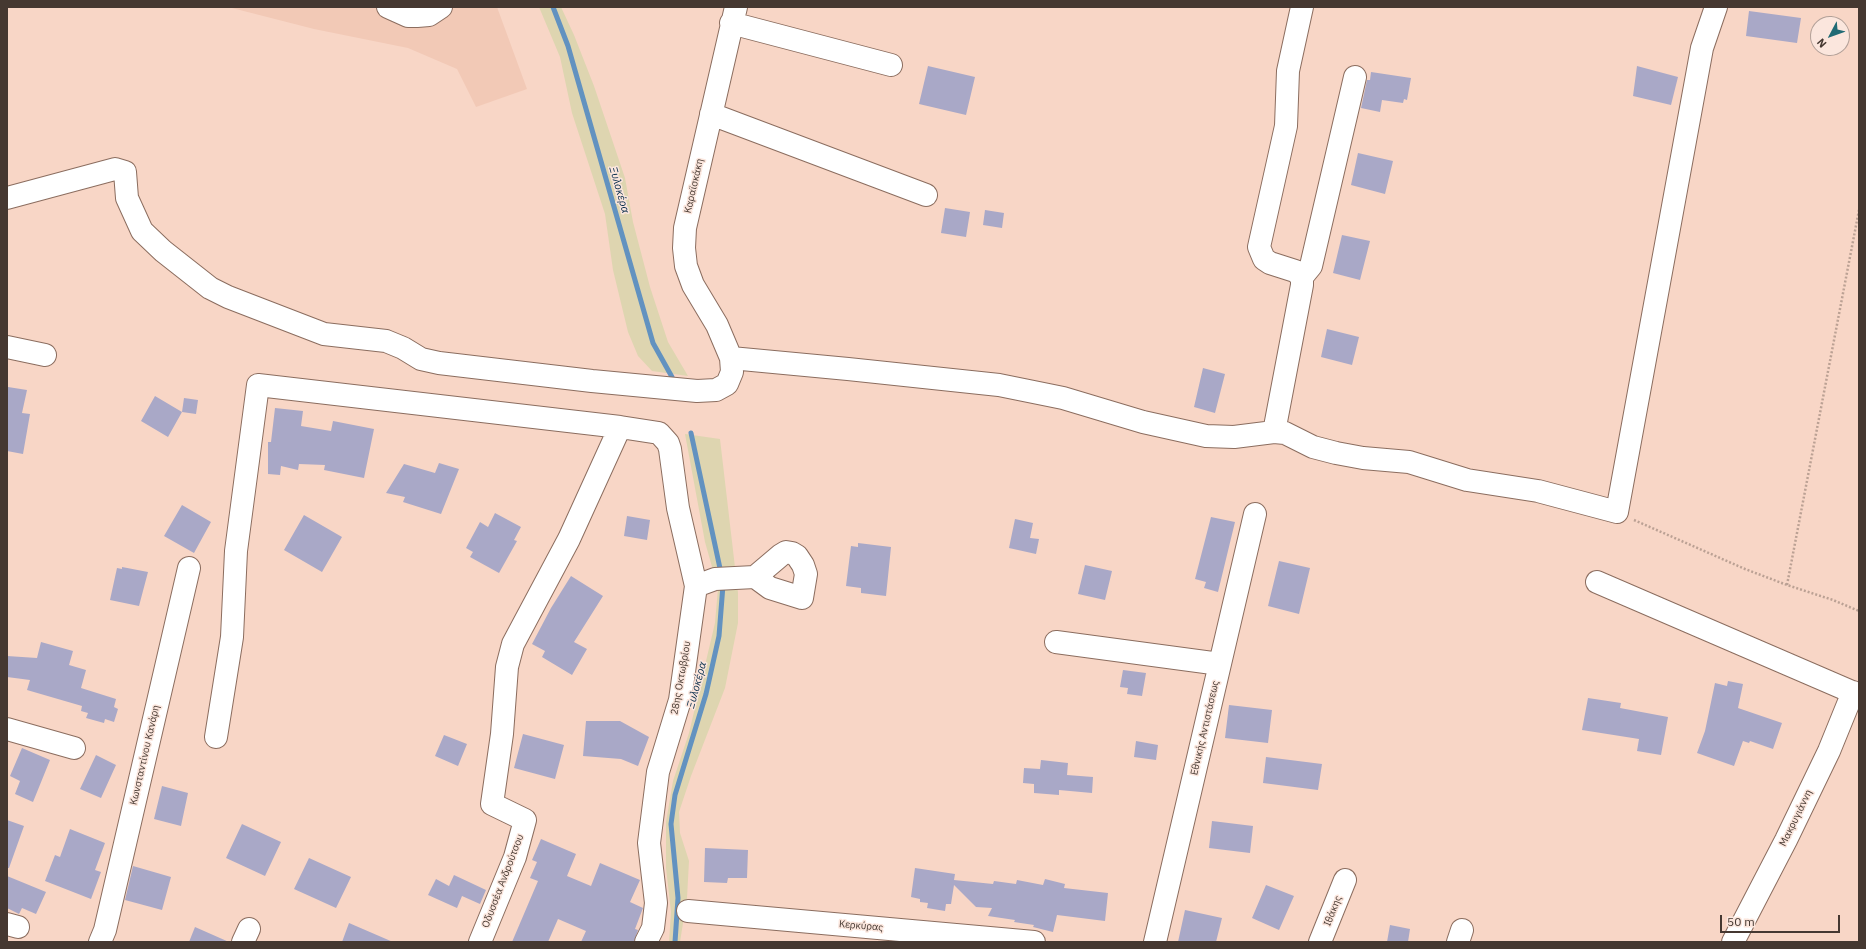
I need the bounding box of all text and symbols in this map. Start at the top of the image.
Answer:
north arrow [1810,16,1850,56]
text: N [1814,36,1830,51]
street label: Καραϊσκάκη [682,157,706,215]
water label: Ξυλοκέρα [606,165,632,215]
street label: 28ης Οκτωβρίου [669,640,693,716]
water label: Ξυλοκέρα [684,660,710,710]
street label: Εθνικής Αντιστάσεως [1188,679,1222,777]
street label: Κωνσταντίνου Κανάρη [128,704,162,806]
street label: Μακρυγιάννη [1777,788,1815,848]
street label: Οδυσσέα Ανδρούτσου [480,832,526,930]
street label: Ιθάκης [1321,894,1345,928]
scale bar [1722,907,1842,933]
text: 50 m [1727,914,1755,929]
street label: Κερκύρας [838,918,884,934]

